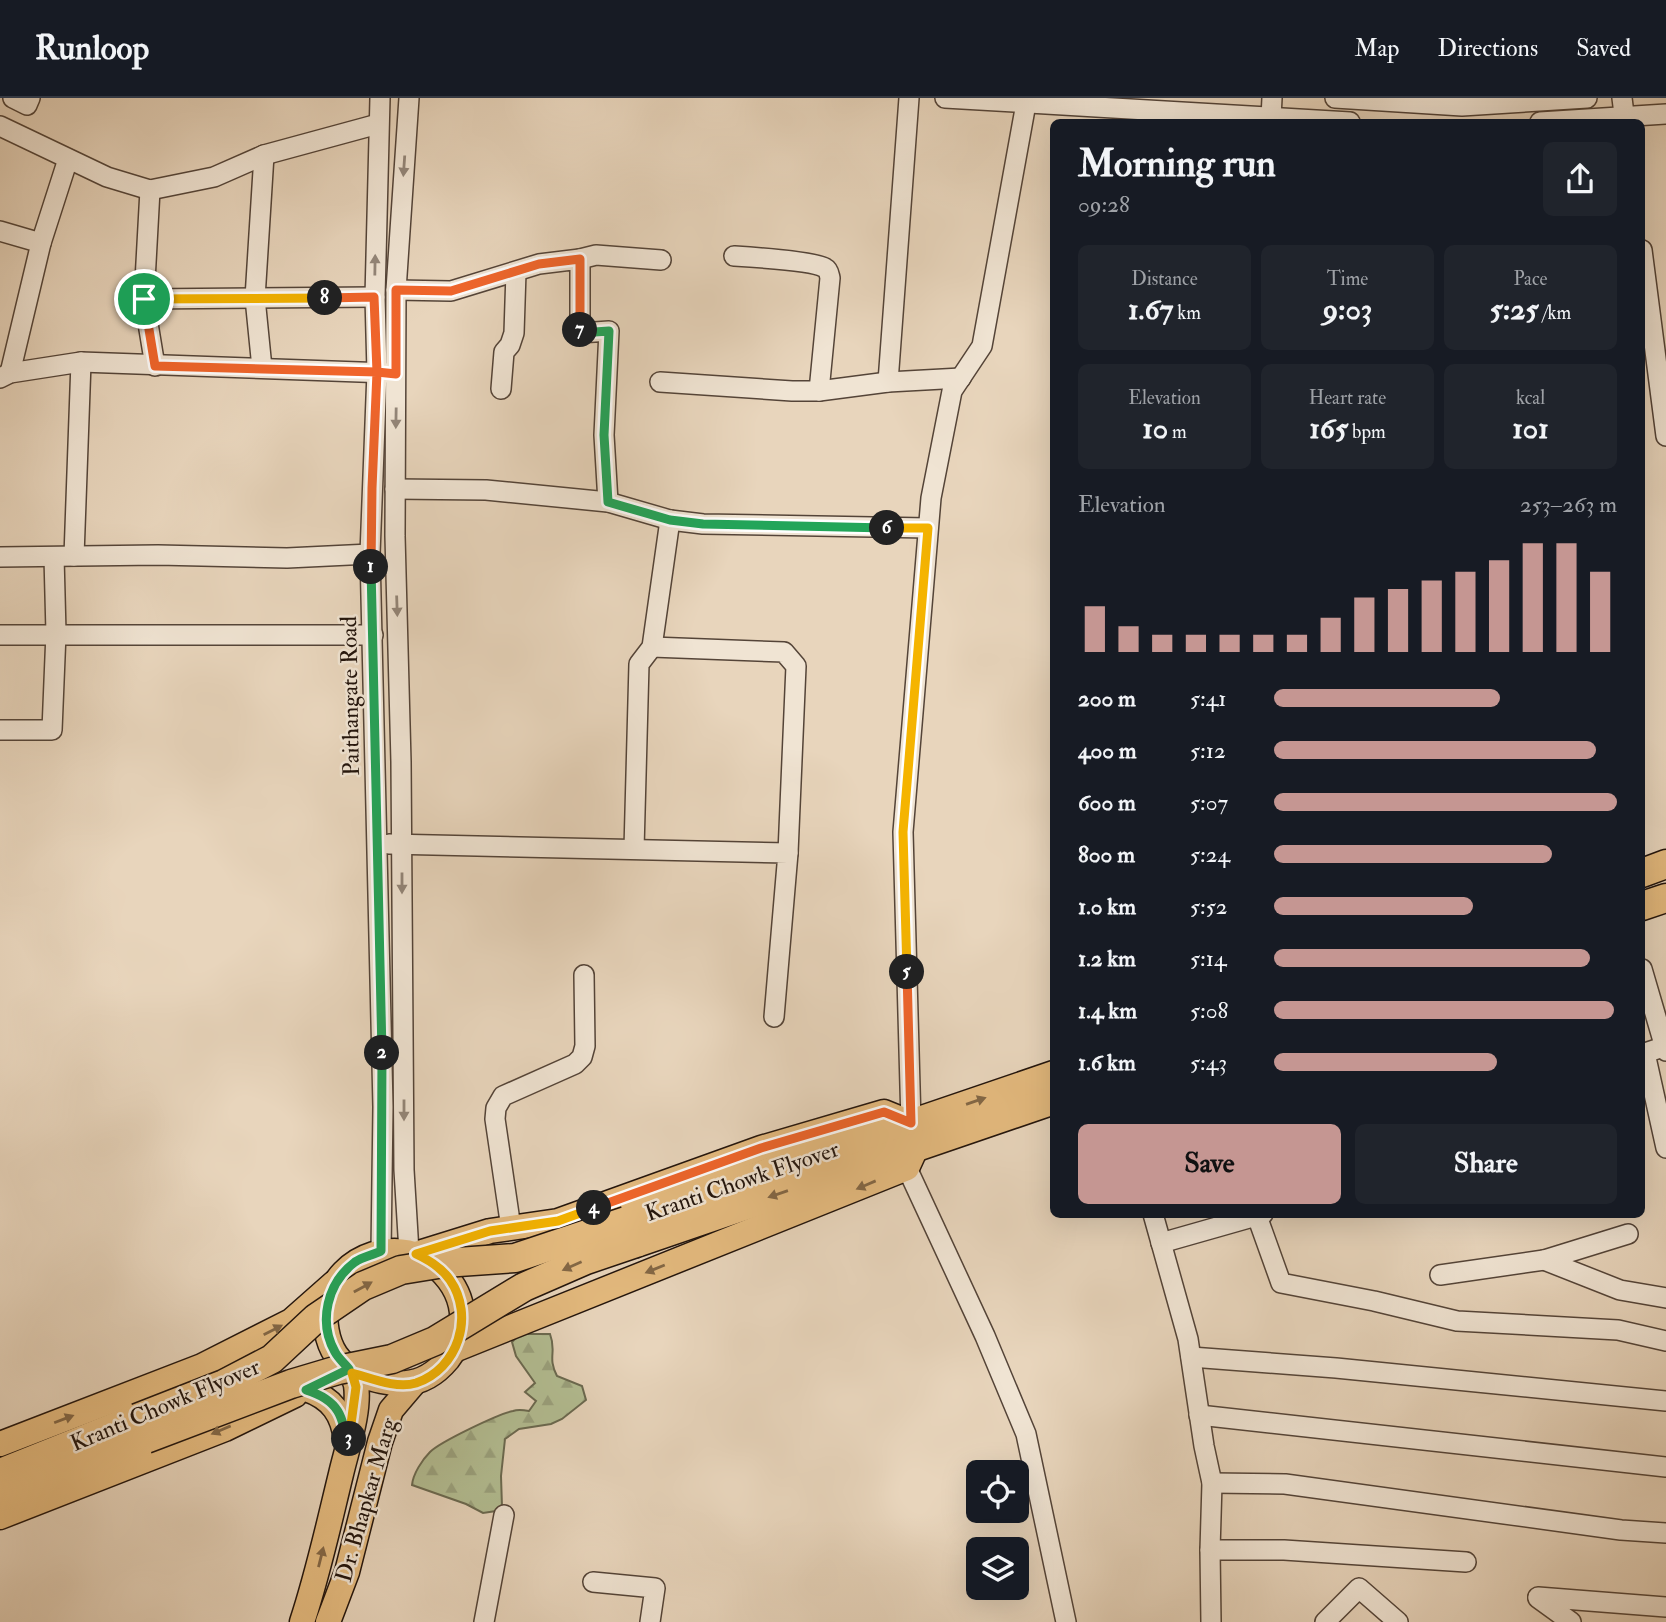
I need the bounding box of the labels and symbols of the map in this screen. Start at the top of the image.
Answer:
one-way arrow [398,155,409,177]
one-way arrow [369,254,381,276]
pin [114,269,174,329]
pin: 8 [308,280,342,316]
pin: 7 [562,313,598,348]
one-way arrow [390,407,402,429]
pin: 6 [870,510,904,546]
pin: 1 [354,550,388,584]
one-way arrow [391,595,402,617]
street label: Paithangate Road [334,616,366,776]
one-way arrow [396,872,408,894]
pin: 5 [890,954,925,990]
pin: 2 [364,1035,400,1070]
one-way arrow [965,1095,986,1106]
one-way arrow [398,1099,410,1121]
street label: Kranti Chowk Flyover [641,1134,843,1228]
one-way arrow [855,1180,876,1191]
one-way arrow [768,1189,789,1200]
pin: 4 [576,1190,612,1226]
one-way arrow [561,1261,582,1272]
one-way arrow [644,1264,665,1275]
one-way arrow [354,1281,373,1293]
one-way arrow [263,1325,283,1336]
street label: Kranti Chowk Flyover [66,1352,265,1458]
one-way arrow [53,1414,74,1425]
street label: Dr. Bhapkar Marg [329,1414,404,1586]
pin: 3 [332,1422,366,1456]
one-way arrow [210,1424,231,1435]
one-way arrow [316,1545,327,1567]

